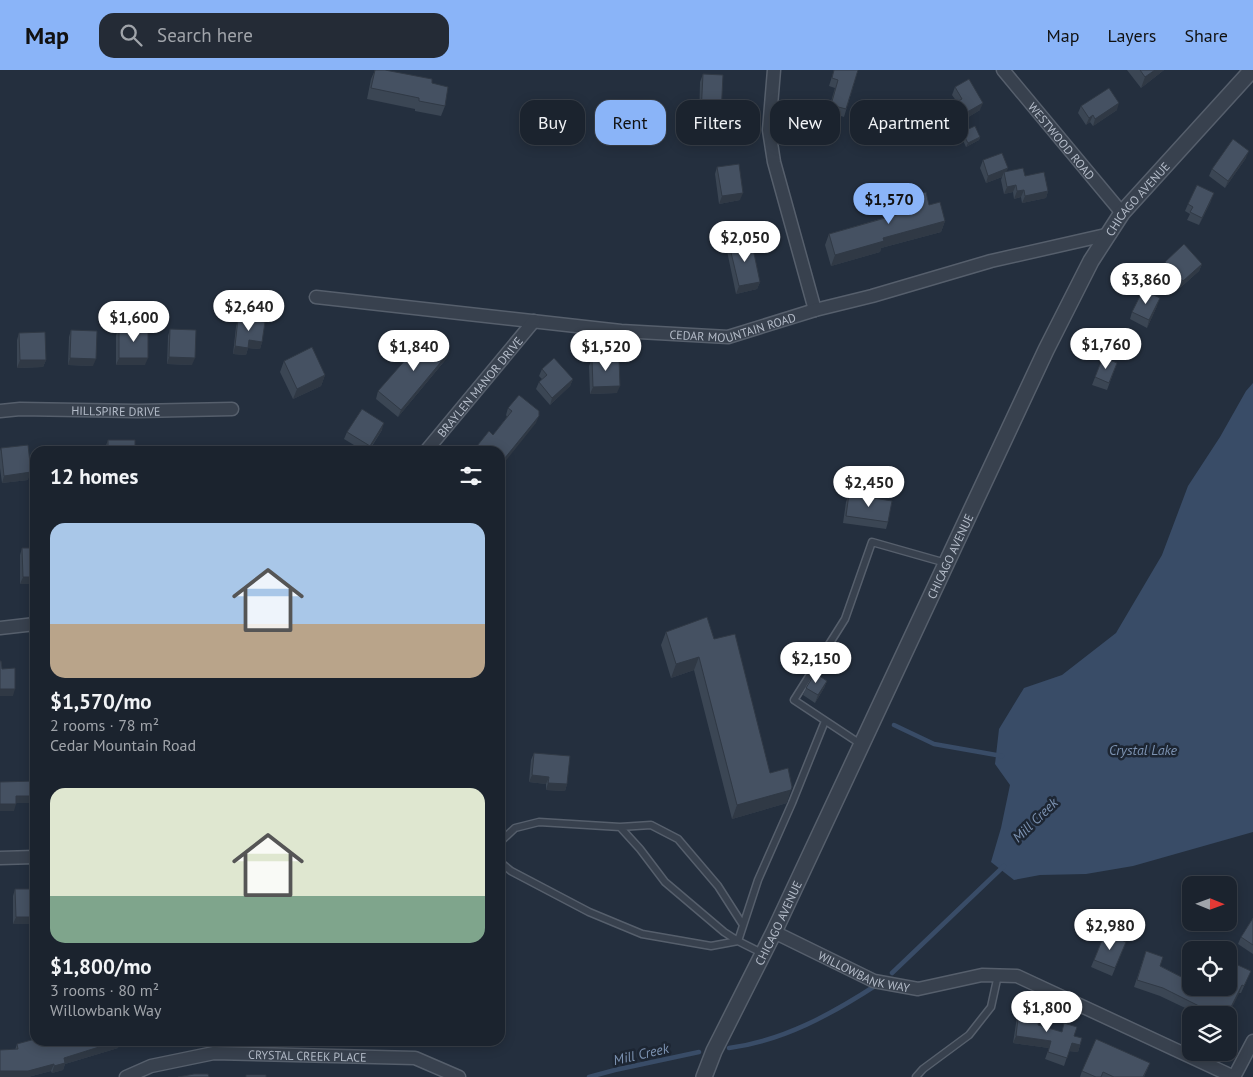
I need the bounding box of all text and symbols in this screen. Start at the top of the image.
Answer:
search box [99,13,449,58]
text: Map [25,20,69,51]
icon: search [117,21,145,49]
text: Search here [157,23,253,47]
text: Map [1047,24,1079,47]
text: Layers [1107,24,1156,47]
text: Share [1184,24,1228,47]
street label: WESTWOOD ROAD [1025,99,1098,183]
chip: Buy [520,100,585,145]
chip: Rent [595,100,666,145]
chip: Filters [676,100,760,145]
chip: New [770,100,840,145]
chip: Apartment [850,100,968,145]
street label: CHICAGO AVENUE [1102,159,1172,239]
pin: $1,570 [848,182,930,225]
text: $1,570 [864,189,914,209]
pin: $2,050 [704,220,786,263]
text: $2,050 [720,227,770,247]
pin: $3,860 [1105,262,1187,305]
text: $3,860 [1121,269,1171,289]
pin: $2,640 [208,290,290,332]
text: $2,640 [224,296,274,316]
pin: $1,600 [93,300,175,343]
text: $1,600 [109,307,159,327]
street label: CEDAR MOUNTAIN ROAD [669,309,798,345]
pin: $1,760 [1065,328,1147,370]
pin: $1,840 [373,330,455,372]
pin: $1,520 [565,330,647,372]
street label: BRAYLEN MANOR DRIVE [434,333,526,440]
text: $1,760 [1081,334,1131,354]
text: $1,840 [389,336,439,356]
text: $1,520 [581,336,631,356]
street label: HILLSPIRE DRIVE [71,402,161,419]
icon: filters [457,462,485,490]
text: 12 homes [50,463,138,490]
pin: $2,450 [828,466,910,508]
text: $2,450 [844,472,894,492]
street label: CHICAGO AVENUE [923,511,976,601]
icon: home [223,555,313,645]
pin: $2,150 [775,642,857,684]
text: $2,150 [791,648,841,668]
text: $1,570/mo [50,688,152,715]
text: 2 rooms · 78 m² [50,715,159,735]
text: Cedar Mountain Road [50,735,196,755]
water label: Crystal Lake [1109,741,1177,759]
water label: Mill Creek [1008,793,1062,846]
icon: home [223,820,313,910]
north arrow [1182,876,1238,931]
map controls [1182,876,1237,1061]
street label: CHICAGO AVENUE [751,878,804,968]
pin: $2,980 [1069,908,1151,951]
text: $2,980 [1085,915,1135,935]
button: locate [1182,941,1237,996]
street label: WILLOWBANK WAY [816,947,911,995]
text: $1,800/mo [50,953,152,980]
text: 3 rooms · 80 m² [50,980,159,1000]
pin: $1,800 [1006,990,1088,1033]
text: $1,800 [1022,997,1072,1017]
text: Willowbank Way [50,1000,162,1020]
button: layers [1182,1006,1237,1061]
water label: Mill Creek [611,1039,671,1069]
street label: CRYSTAL CREEK PLACE [248,1046,367,1064]

